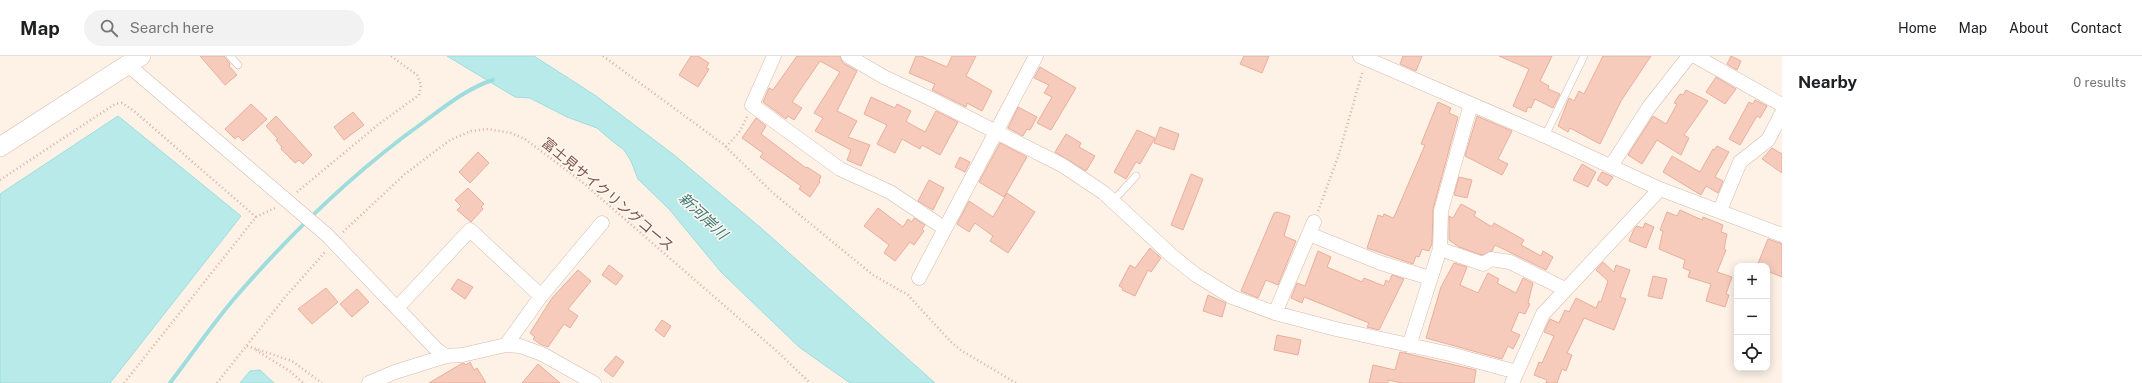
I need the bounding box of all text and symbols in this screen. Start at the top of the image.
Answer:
search box [84,10,364,46]
text: Map [20,17,60,39]
icon: search [98,17,120,39]
text: Search here [130,19,214,36]
text: Home [1898,20,1937,36]
text: Map [1959,20,1987,36]
text: About [2009,20,2049,36]
text: Contact [2071,20,2122,36]
text: Nearby [1798,72,1857,92]
text: 0 results [2073,75,2126,90]
street label: 富士見サイクリングコース [539,134,677,254]
water label: 新河岸川 [676,189,733,244]
map controls [1734,263,1770,371]
button: + [1734,263,1770,299]
button: − [1734,299,1770,335]
button: locate [1734,335,1770,371]

